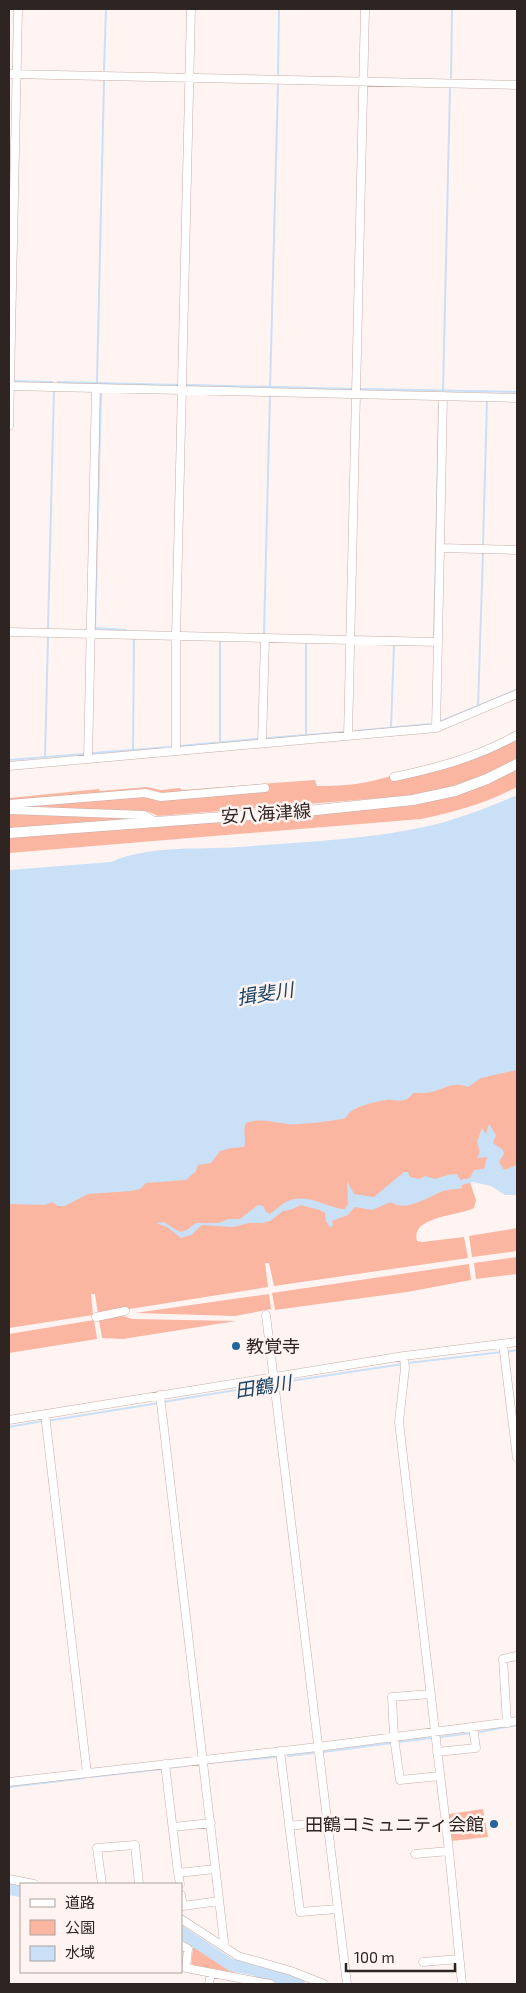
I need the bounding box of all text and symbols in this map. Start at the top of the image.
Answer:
street label: 安八海津線 [220,799,312,827]
water label: 揖斐川 [235,977,297,1009]
place label: 教覚寺 [246,1335,300,1357]
marker: 教覚寺 [230,1340,242,1352]
water label: 田鶴川 [233,1370,295,1402]
place label: 田鶴コミュニティ会館 [305,1813,484,1835]
marker: 田鶴コミュニティ会館 [488,1818,500,1830]
legend [20,1883,182,1973]
text: 道路 [65,1893,95,1911]
text: 公園 [65,1918,95,1936]
scale bar [346,1940,455,1972]
text: 水域 [65,1943,95,1961]
text: 100 m [354,1948,395,1966]

